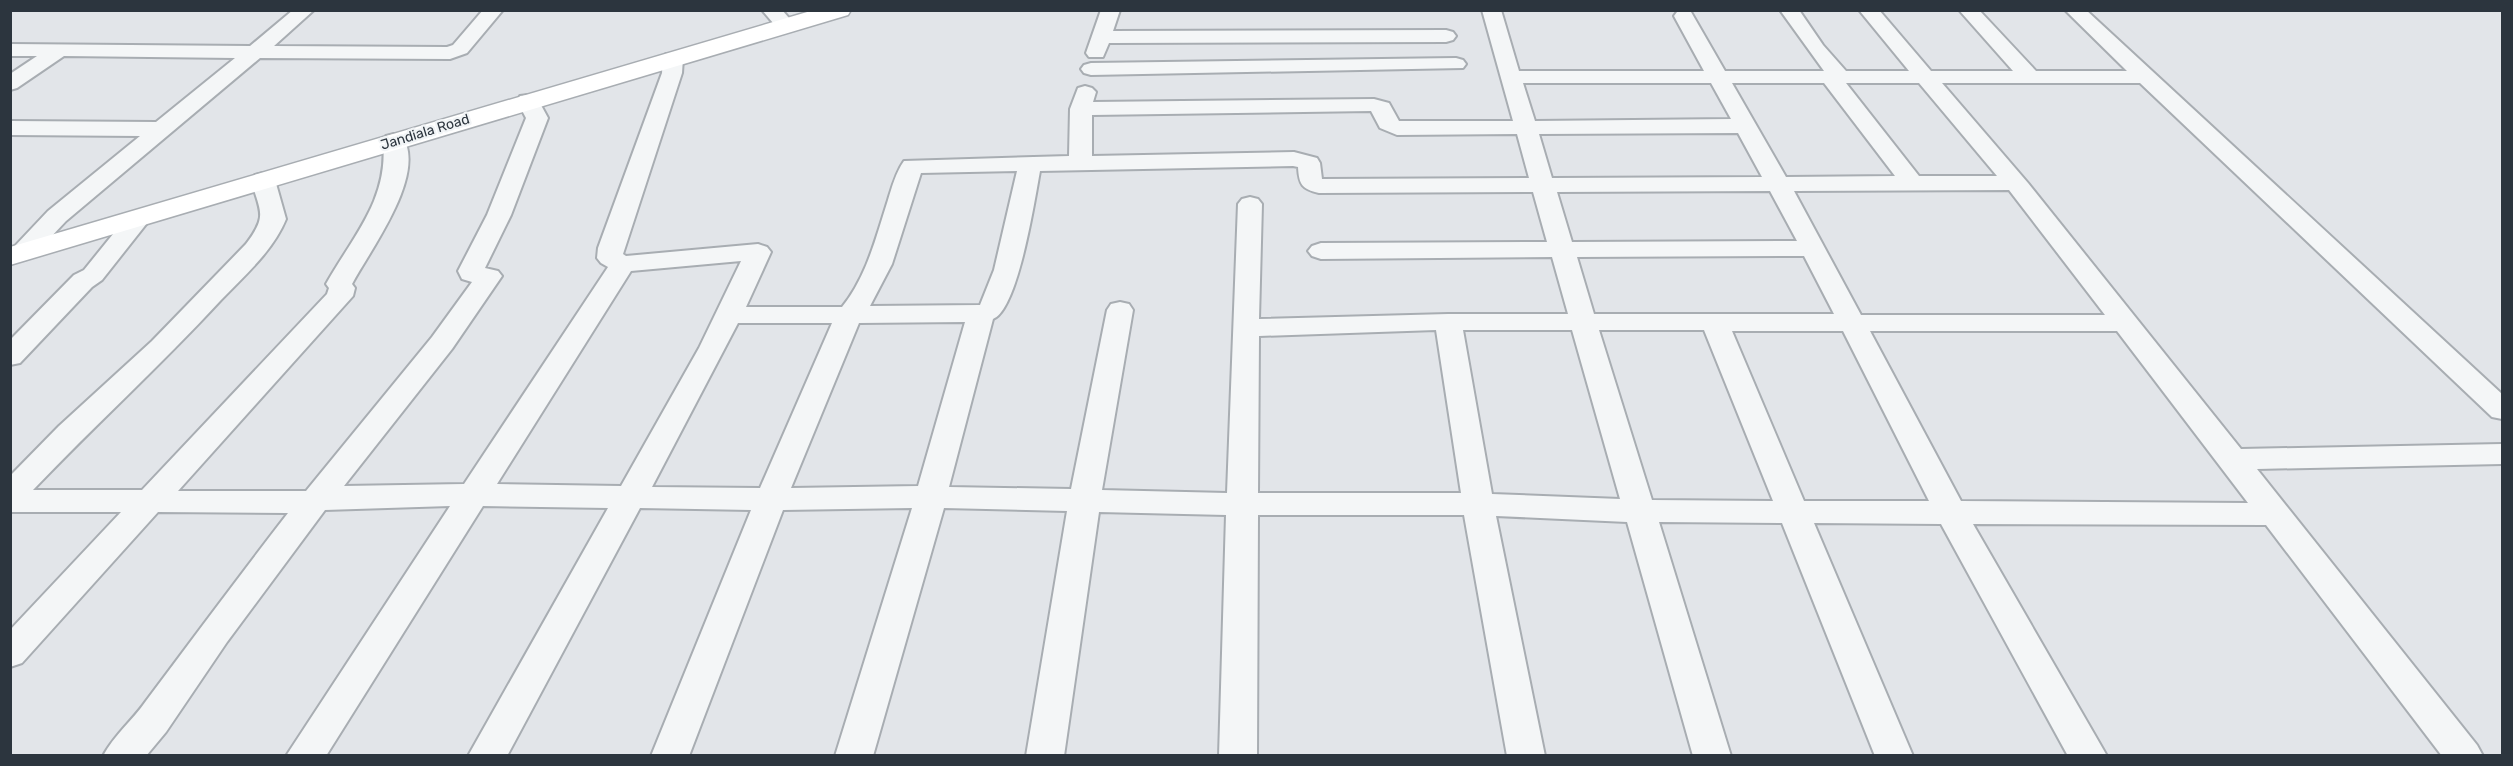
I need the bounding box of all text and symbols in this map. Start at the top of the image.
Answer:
street label: Jandiala Road [378,110,472,154]

